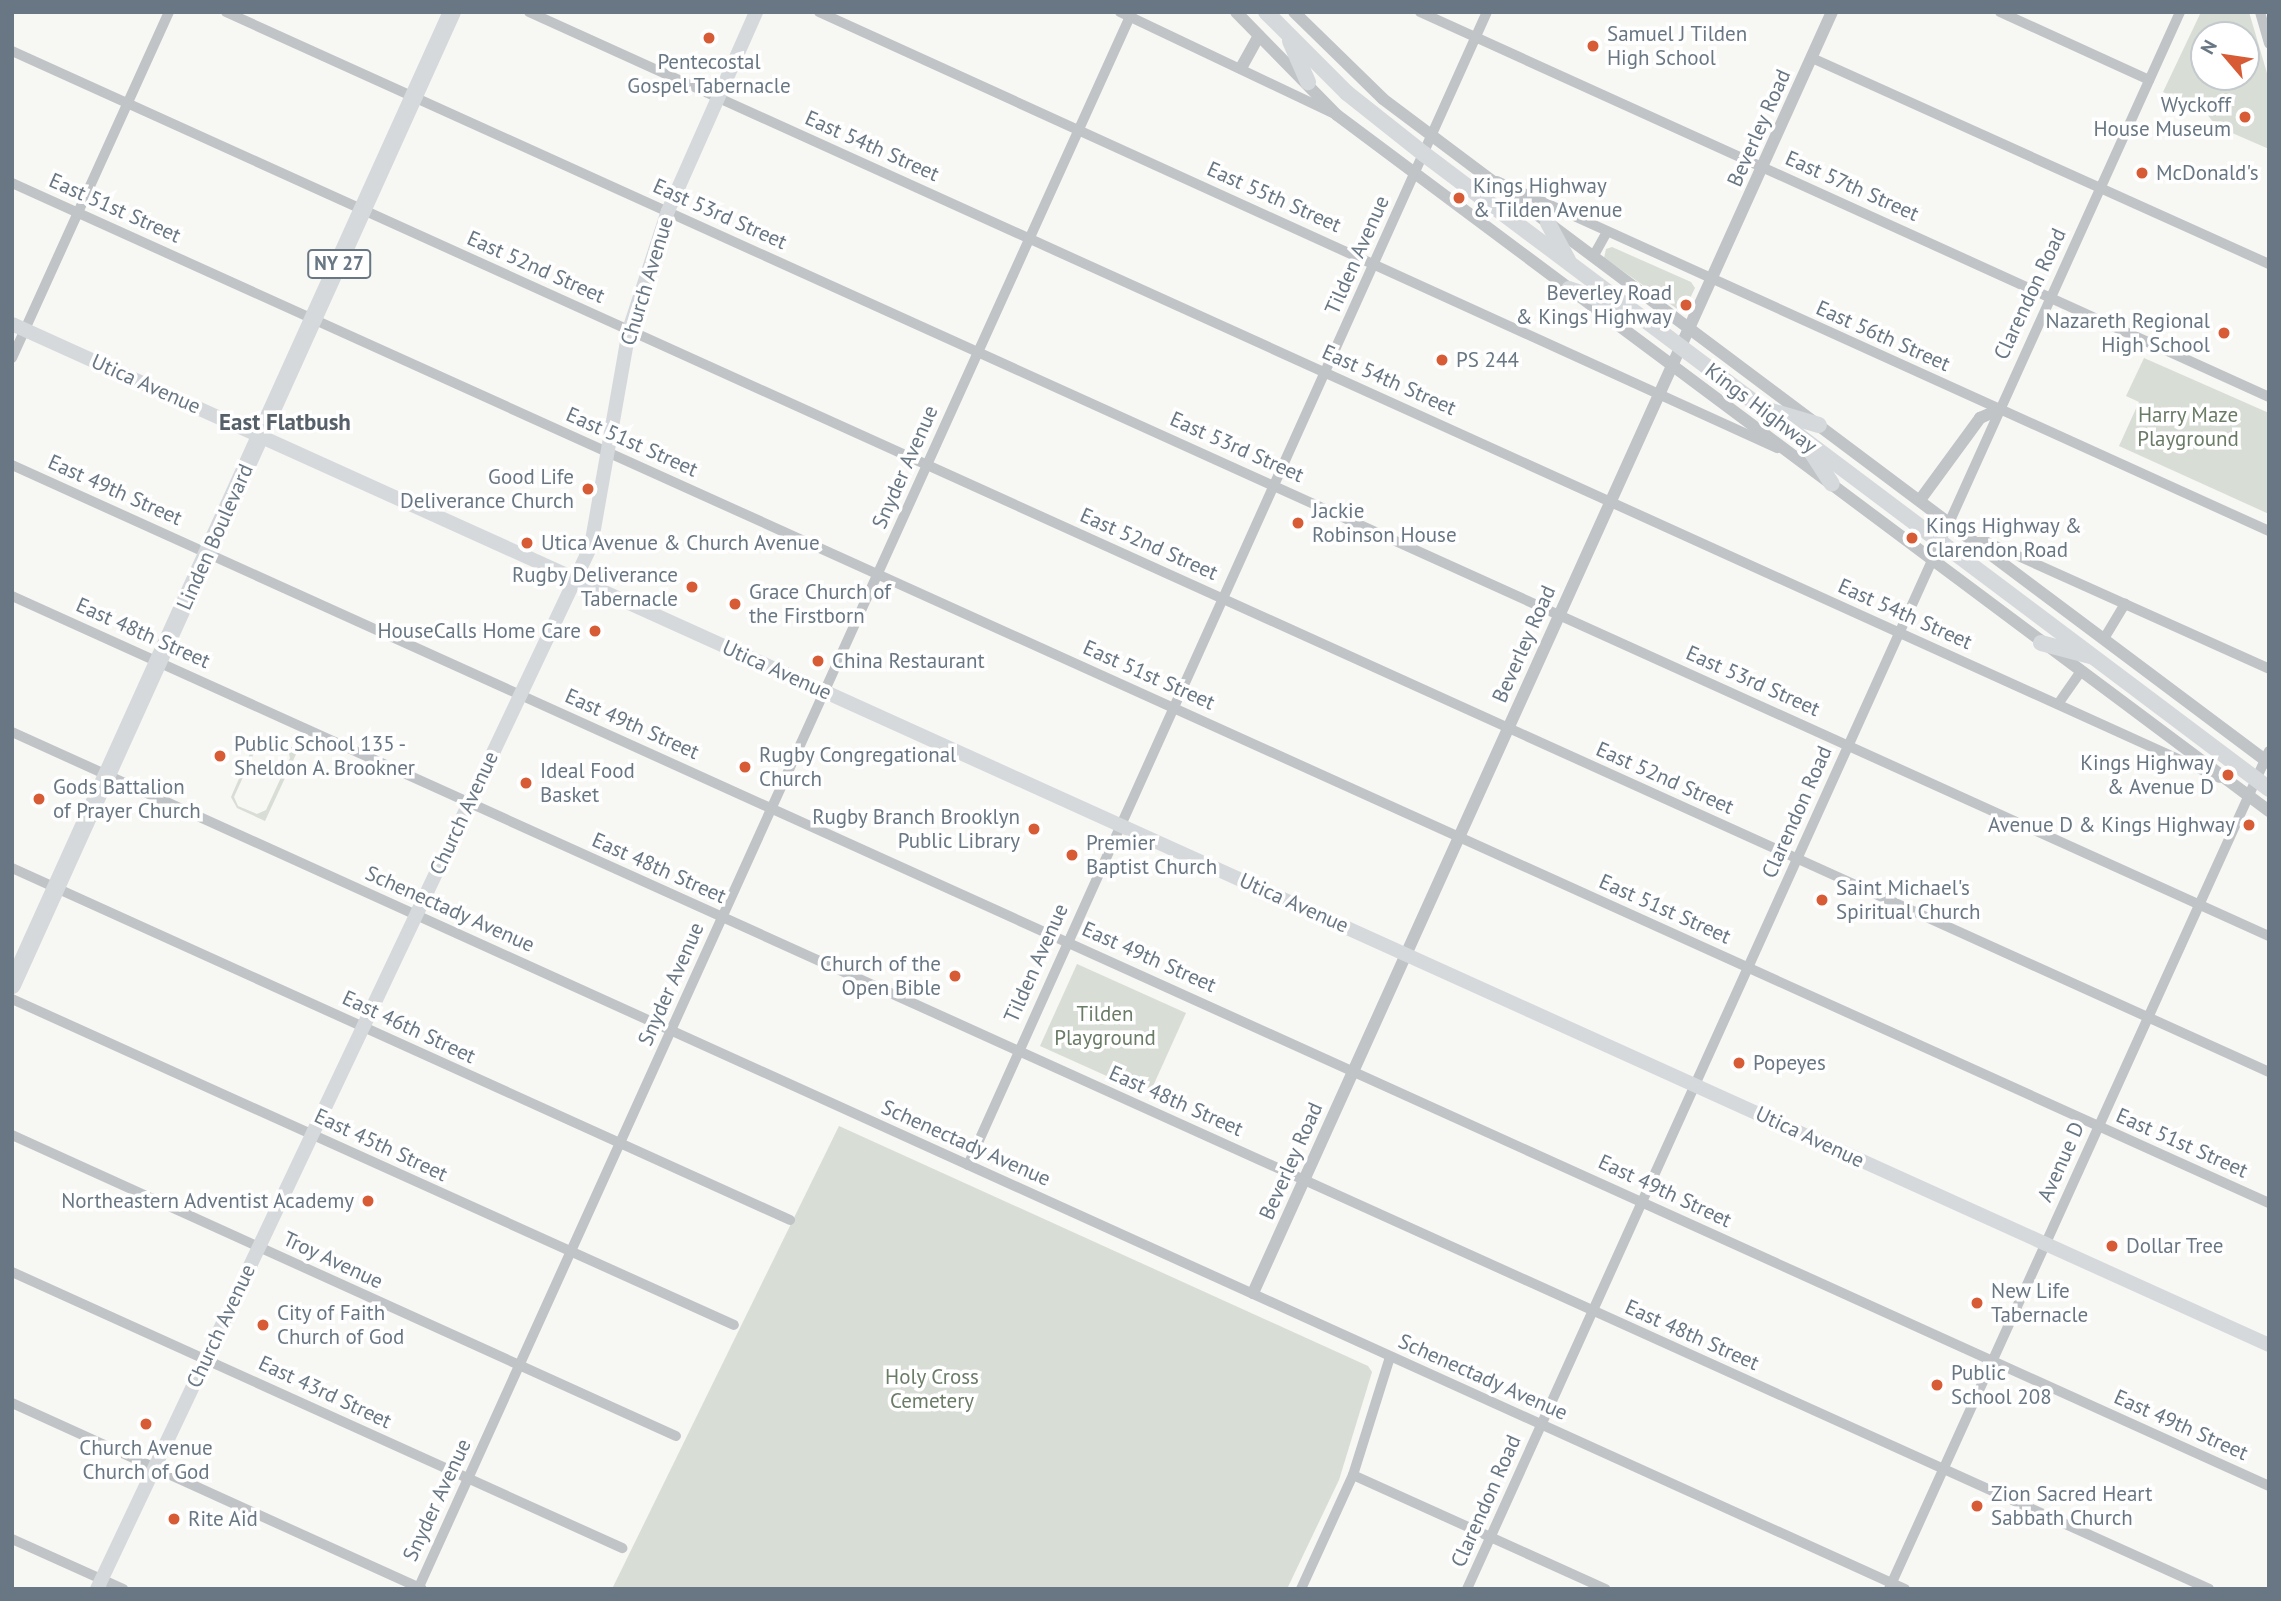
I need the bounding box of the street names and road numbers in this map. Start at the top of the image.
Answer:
street label: Beverley Road [1722,65,1796,191]
street label: East 54th Street [801,105,943,187]
street label: East 57th Street [1781,145,1923,227]
street label: East 55th Street [1203,156,1345,238]
street label: East 51st Street [45,168,185,248]
street label: East 53rd Street [649,173,791,255]
street label: Tilden Avenue [1319,191,1395,319]
street label: Church Avenue [615,213,679,349]
street label: Clarendon Road [1989,224,2071,364]
street label: East 52nd Street [463,225,609,309]
road number: NY 27 [306,248,372,280]
street label: East 56th Street [1812,295,1954,377]
street label: East 54th Street [1318,339,1460,421]
street label: Utica Avenue [87,349,205,419]
street label: Kings Highway [1700,358,1822,458]
street label: Snyder Avenue [866,401,944,533]
street label: East 51st Street [562,402,702,482]
street label: East 53rd Street [1166,406,1308,488]
street label: East 49th Street [44,449,186,531]
street label: Linden Boulevard [172,460,258,614]
street label: East 52nd Street [1076,502,1222,586]
street label: East 54th Street [1834,573,1976,655]
street label: Beverley Road [1487,581,1561,707]
street label: East 48th Street [72,592,214,674]
street label: Utica Avenue [718,635,836,705]
street label: East 51st Street [1079,635,1219,715]
street label: East 53rd Street [1682,640,1824,722]
street label: East 49th Street [561,683,703,765]
street label: East 52nd Street [1592,736,1738,820]
street label: Clarendon Road [1757,742,1837,882]
street label: Church Avenue [424,747,504,879]
street label: East 48th Street [588,827,730,909]
street label: Schenectady Avenue [361,860,539,958]
street label: Utica Avenue [1235,868,1353,938]
street label: East 51st Street [1595,869,1735,949]
street label: Tilden Avenue [998,899,1074,1027]
street label: East 49th Street [1078,916,1220,998]
street label: Snyder Avenue [632,918,710,1050]
street label: East 46th Street [338,985,480,1069]
street label: East 48th Street [1105,1060,1247,1142]
street label: Schenectady Avenue [877,1094,1055,1192]
street label: Beverley Road [1254,1098,1328,1224]
street label: Utica Avenue [1751,1101,1869,1173]
street label: East 45th Street [310,1103,452,1187]
street label: East 51st Street [2112,1103,2252,1183]
street label: Avenue D [2032,1118,2090,1206]
street label: East 49th Street [1594,1149,1736,1233]
street label: Troy Avenue [278,1226,388,1294]
street label: Church Avenue [181,1260,261,1392]
street label: East 48th Street [1621,1294,1763,1376]
street label: Schenectady Avenue [1394,1328,1572,1426]
street label: East 43rd Street [255,1350,395,1434]
street label: East 49th Street [2110,1384,2252,1466]
street label: Clarendon Road [1446,1431,1526,1571]
street label: Snyder Avenue [398,1435,476,1565]

